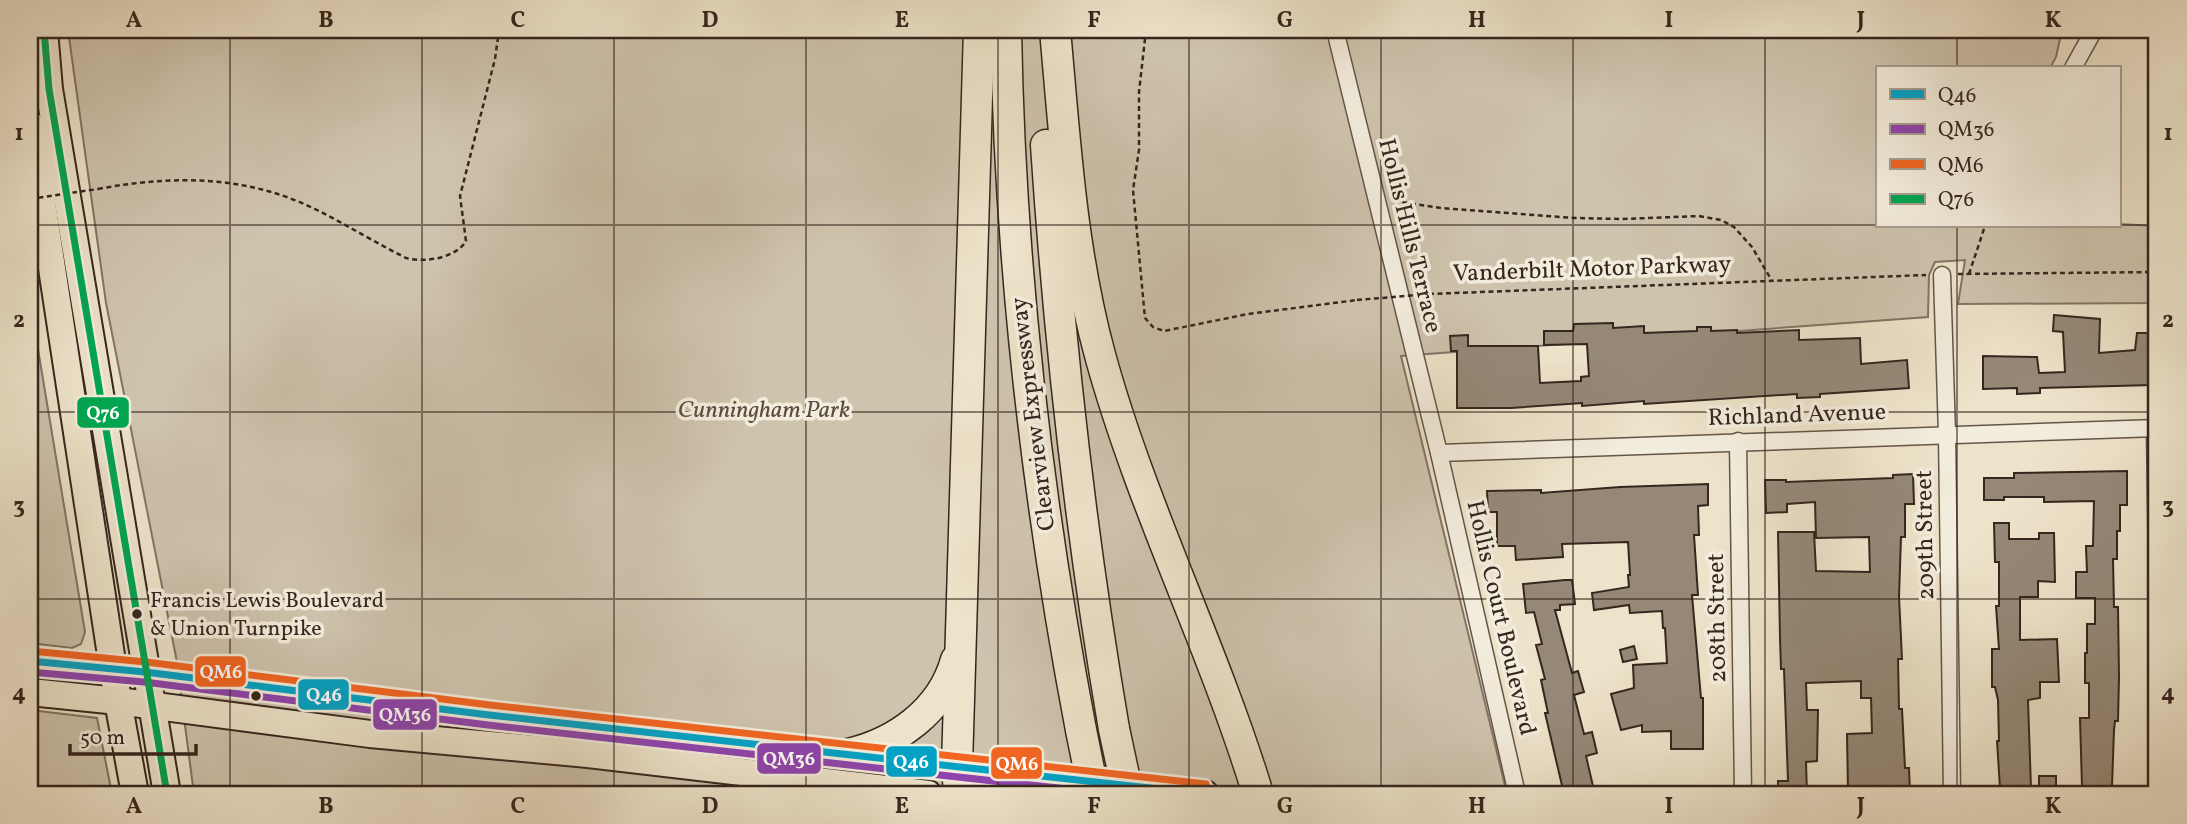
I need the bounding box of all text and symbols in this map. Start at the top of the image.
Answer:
text: A [126,5,142,37]
text: B [318,5,334,37]
text: C [511,5,525,37]
text: D [702,5,719,37]
text: E [895,5,909,37]
text: F [1087,5,1101,37]
text: G [1277,5,1293,37]
text: H [1468,5,1486,37]
text: I [1665,5,1673,37]
text: J [1856,5,1865,37]
text: K [2045,5,2062,37]
legend [1876,66,2120,228]
text: Q46 [1938,82,1976,111]
text: QM36 [1938,116,1994,145]
text: 1 [14,118,24,150]
text: 1 [2163,118,2173,150]
street label: Hollis Hills Terrace [1368,135,1450,337]
text: QM6 [1938,152,1984,181]
text: Q76 [1938,186,1974,215]
street label: Vanderbilt Motor Parkway [1452,248,1732,292]
street label: Clearview Expressway [1003,295,1065,533]
text: 2 [13,305,25,337]
text: 2 [2162,305,2174,337]
park label: Cunningham Park [678,394,850,428]
line badge: Q76 [76,396,130,429]
street label: Richland Avenue [1707,396,1887,436]
text: Q76 [86,401,120,427]
street label: 209th Street [1908,470,1944,600]
text: 3 [13,491,25,523]
text: 3 [2162,491,2174,523]
street label: Hollis Court Boulevard [1456,497,1544,739]
street label: 208th Street [1700,553,1736,683]
place label: Francis Lewis Boulevard & Union Turnpike [150,586,384,645]
marker: Francis Lewis Boulevard & Union Turnpike [130,607,144,621]
line badge: QM6 [194,655,247,688]
text: QM6 [200,660,242,686]
text: 4 [12,678,26,710]
line badge: Q46 [297,678,350,711]
text: 4 [2161,678,2175,710]
text: Q46 [306,683,342,709]
unlabelled marker [249,689,263,703]
line badge: QM36 [372,698,438,731]
text: QM36 [379,703,431,729]
scale bar [70,712,196,756]
text: 50 m [80,724,125,753]
line badge: QM36 [756,742,822,775]
line badge: Q46 [885,745,938,778]
line badge: QM6 [990,746,1043,780]
text: QM36 [763,747,815,773]
text: Q46 [893,750,929,776]
text: QM6 [996,752,1038,778]
text: A [126,791,142,823]
text: B [318,791,334,823]
text: C [511,791,525,823]
text: D [702,791,719,823]
text: E [895,791,909,823]
text: F [1087,791,1101,823]
text: G [1277,791,1293,823]
text: H [1468,791,1486,823]
text: I [1665,791,1673,823]
text: J [1856,791,1865,823]
text: K [2045,791,2062,823]

